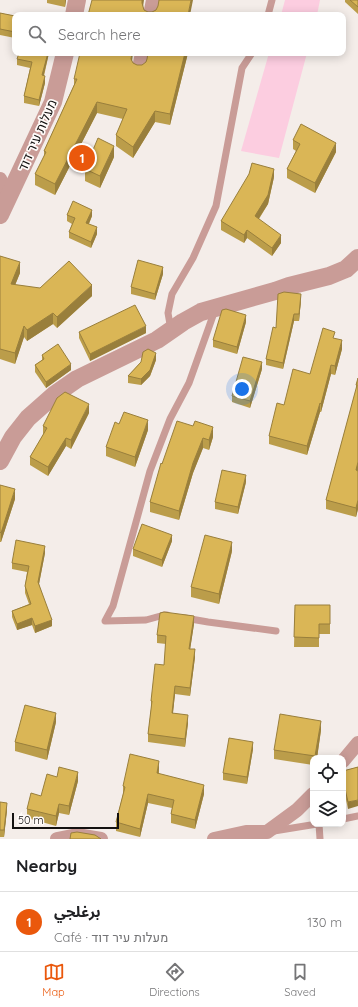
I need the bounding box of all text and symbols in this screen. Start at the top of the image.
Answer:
search box [12,12,346,56]
icon: search [26,23,48,45]
text: Search here [58,25,141,44]
street label: מעלות עיר דוד [14,97,60,173]
pin: 1 [69,143,95,173]
your location [232,379,252,399]
map controls [310,755,346,827]
button: locate [310,755,346,791]
button: layers [310,791,346,827]
scale bar [12,811,119,830]
text: 50 m [18,813,44,827]
text: Nearby [16,855,77,876]
text: برغلجي [54,902,100,921]
text: 1 [26,914,32,930]
text: 130 m [307,914,342,930]
text: Café · מעלות עיר דוד [54,929,168,945]
tab: Map [42,961,65,999]
tab: Directions [149,961,200,999]
tab: Saved [284,961,316,999]

